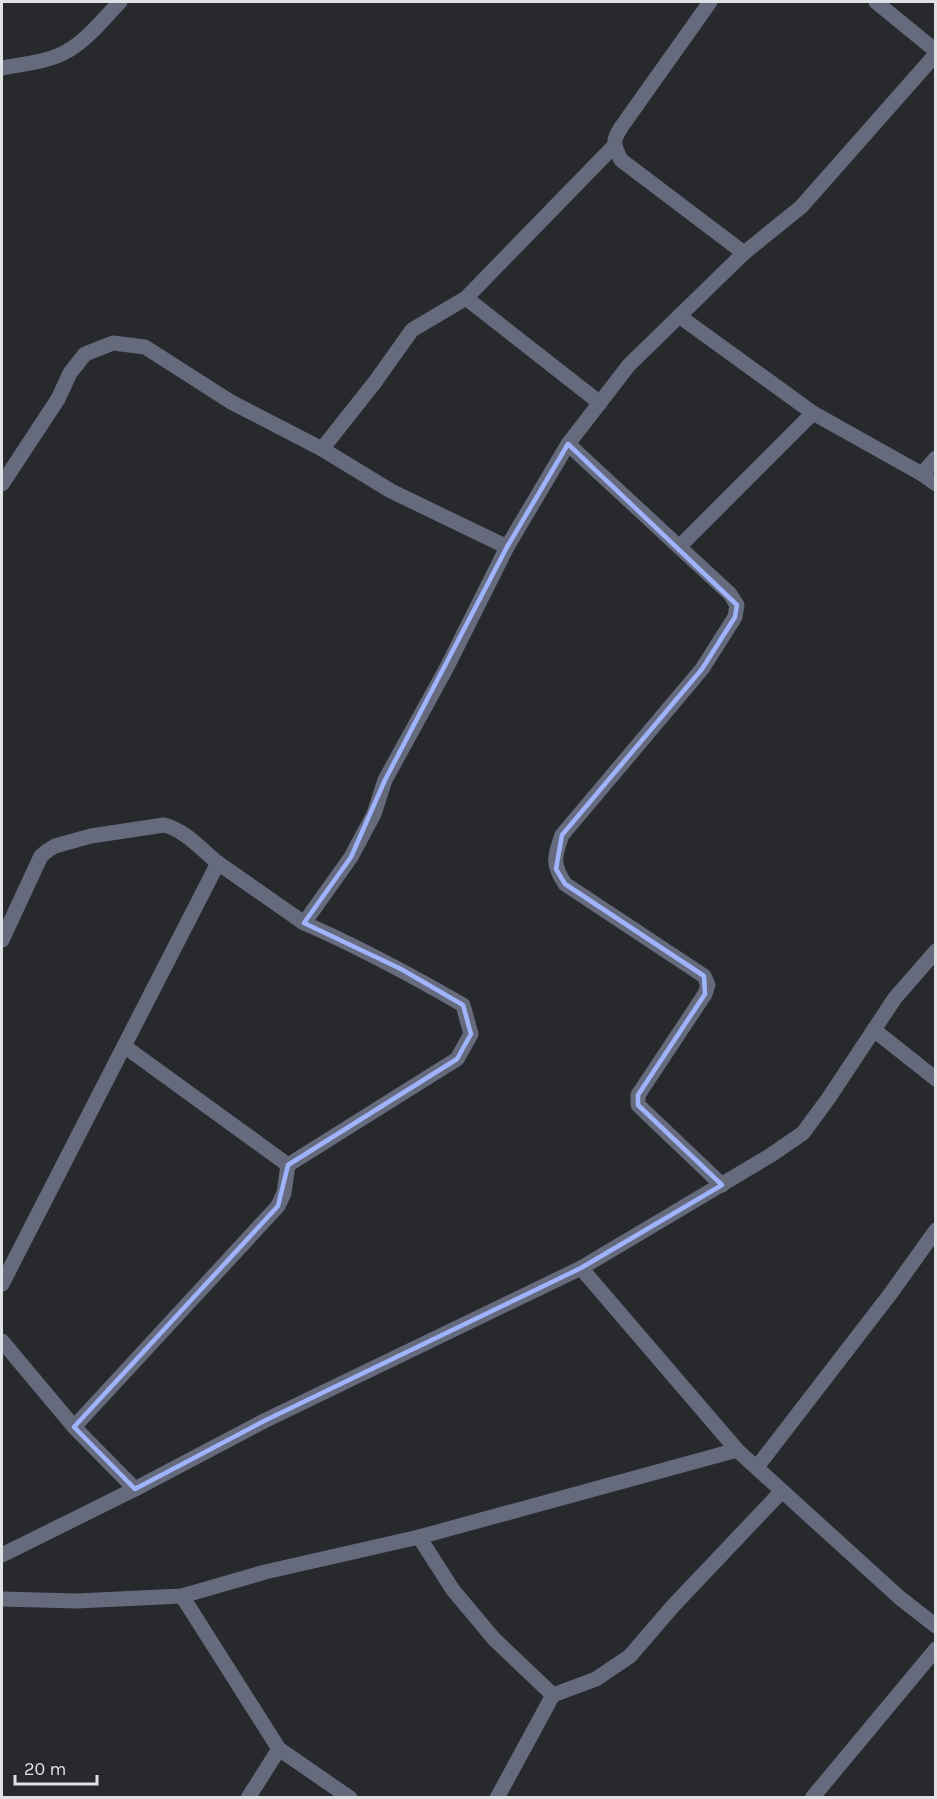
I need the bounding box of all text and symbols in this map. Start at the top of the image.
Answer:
scale bar [15,1748,98,1786]
text: 20 m [24,1758,66,1780]

